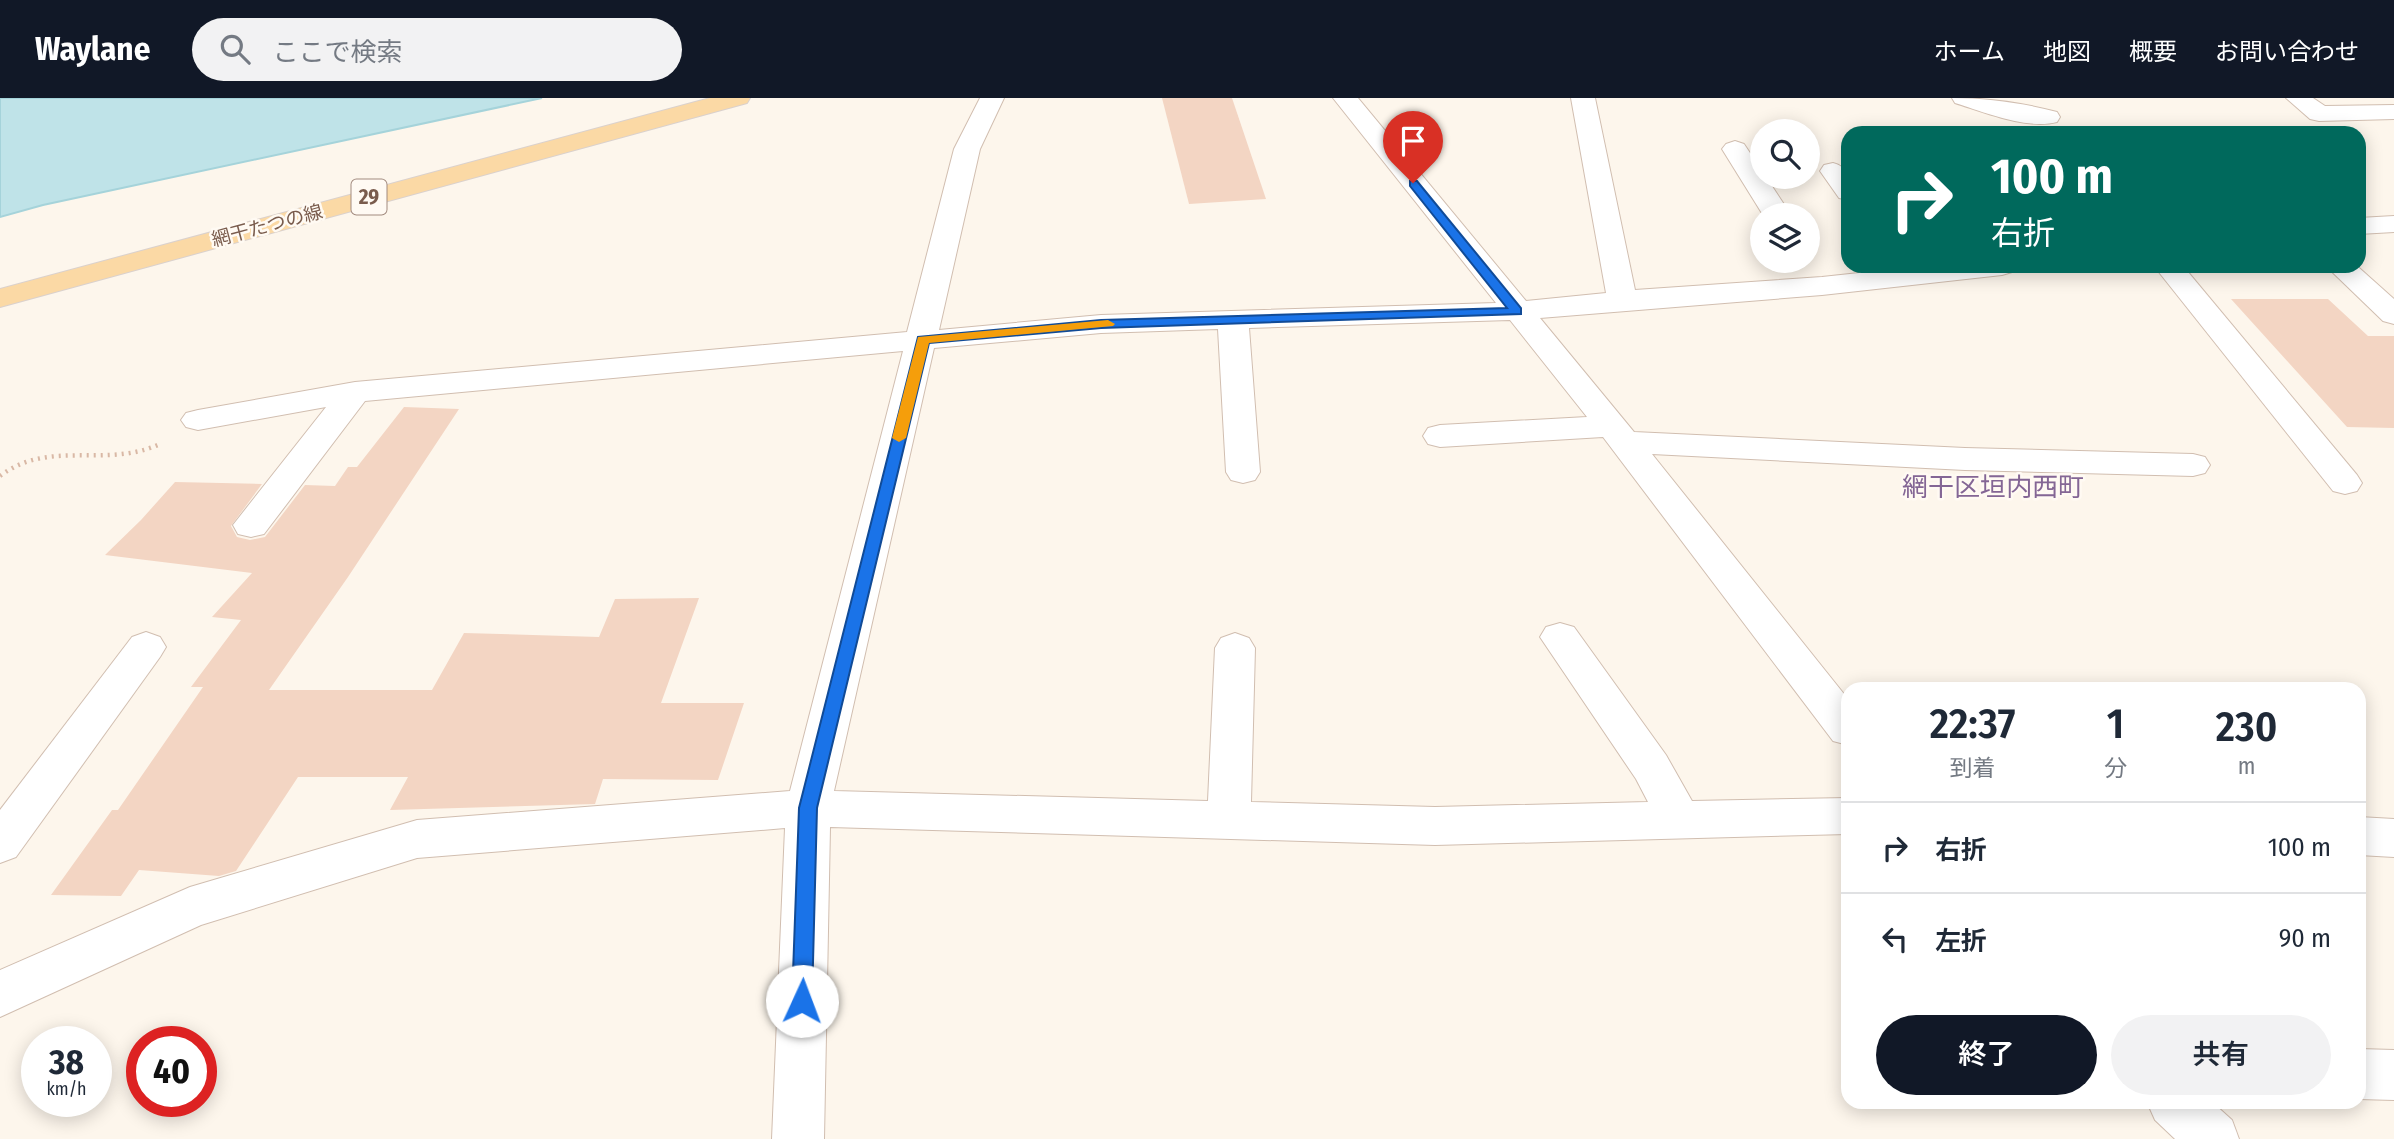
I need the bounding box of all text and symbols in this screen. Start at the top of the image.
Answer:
search box [192,18,682,81]
text: Waylane [35,29,150,69]
icon: search [216,30,254,68]
text: ここで検索 [272,37,402,68]
text: ホーム [1934,38,2005,66]
text: 地図 [2043,38,2091,66]
text: 概要 [2129,38,2177,66]
text: お問い合わせ [2215,38,2359,66]
pin [1383,111,1443,183]
map controls [1750,119,1820,273]
button: search [1750,119,1820,189]
icon: arrive [1394,122,1432,160]
text: 100 m [1991,147,2113,206]
icon: right [1876,154,1967,245]
road number: 29 [352,180,386,214]
street label: 網干たつの線 [209,200,325,251]
button: layers [1750,203,1820,273]
text: 右折 [1991,214,2055,252]
district label: 網干区垣内西町 [1902,472,2084,503]
text: 22:37 [1930,699,2015,749]
text: 1 [2107,699,2124,749]
text: 230 [2216,702,2277,752]
text: m [2238,752,2255,780]
text: 到着 [1950,754,1996,782]
text: 分 [2104,754,2127,782]
icon: right [1876,829,1914,867]
text: 100 m [2268,832,2331,863]
text: 右折 [1935,835,1987,866]
icon: left [1876,920,1914,958]
text: 90 m [2279,923,2331,954]
text: 左折 [1935,926,1987,957]
position arrow [765,964,839,1038]
button: 終了 [1876,1015,2097,1095]
button: 共有 [2111,1015,2331,1095]
speed limit sign: 40 [126,1026,217,1117]
text: 38 [49,1041,84,1083]
text: km/h [46,1078,87,1100]

